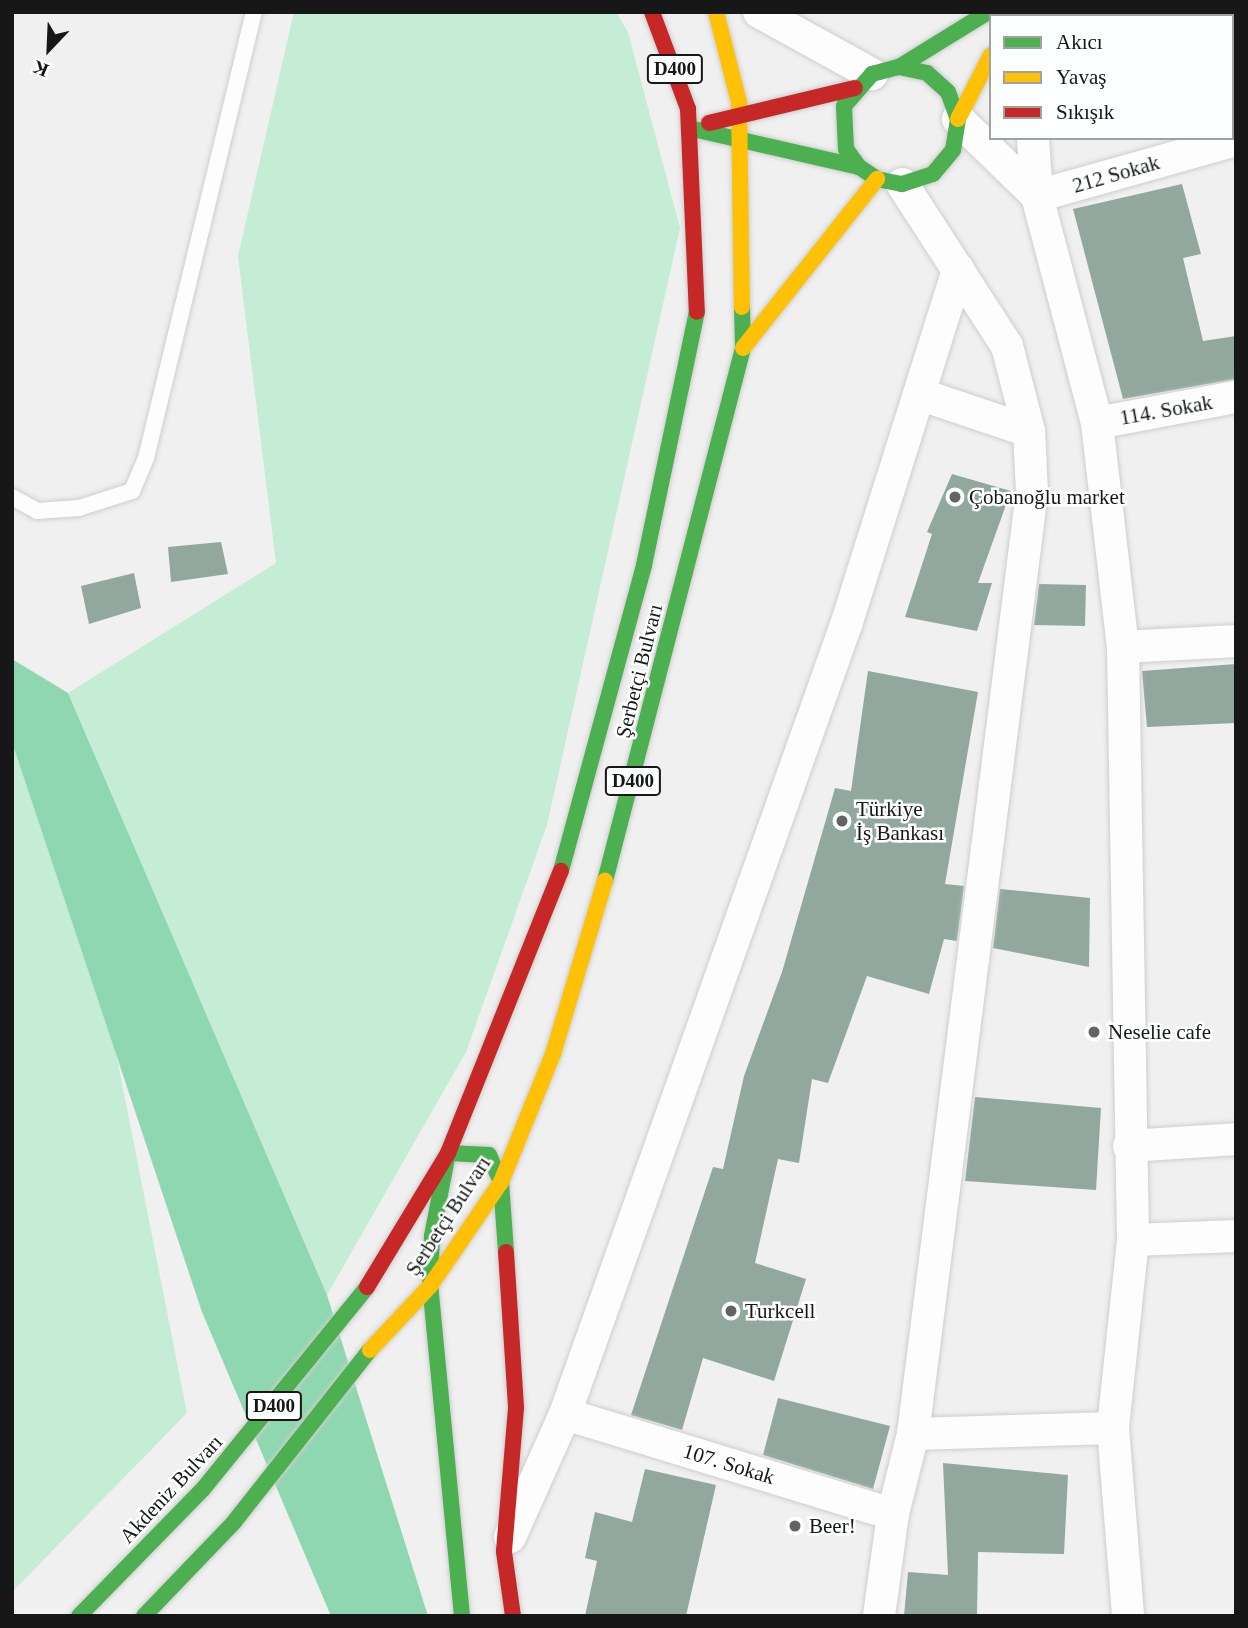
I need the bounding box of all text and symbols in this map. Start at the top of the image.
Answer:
north arrow [14,14,84,84]
legend [989,14,1234,140]
text: Akıcı [1056,30,1103,54]
road number: D400 [645,54,705,85]
text: K [30,56,52,81]
text: Yavaş [1056,65,1106,89]
text: Sıkışık [1056,100,1114,124]
street label: 212 Sokak [1070,150,1162,198]
street label: 114. Sokak [1118,389,1214,431]
place label: Çobanoğlu market [969,484,1125,510]
marker: Çobanoğlu market [947,489,963,505]
street label: Şerbetçi Bulvarı [610,601,668,741]
road number: D400 [603,766,663,796]
place label: Türkiye İş Bankası [856,796,944,846]
marker: Türkiye İş Bankası [834,813,850,829]
place label: Neselie cafe [1108,1019,1211,1045]
marker: Neselie cafe [1086,1024,1102,1040]
street label: Şerbetçi Bulvarı [400,1152,496,1280]
place label: Turkcell [745,1298,815,1324]
marker: Turkcell [723,1303,739,1319]
road number: D400 [244,1390,304,1422]
street label: Akdeniz Bulvarı [114,1429,228,1549]
street label: 107. Sokak [680,1438,778,1490]
place label: Beer! [809,1513,856,1539]
marker: Beer! [787,1518,803,1534]

